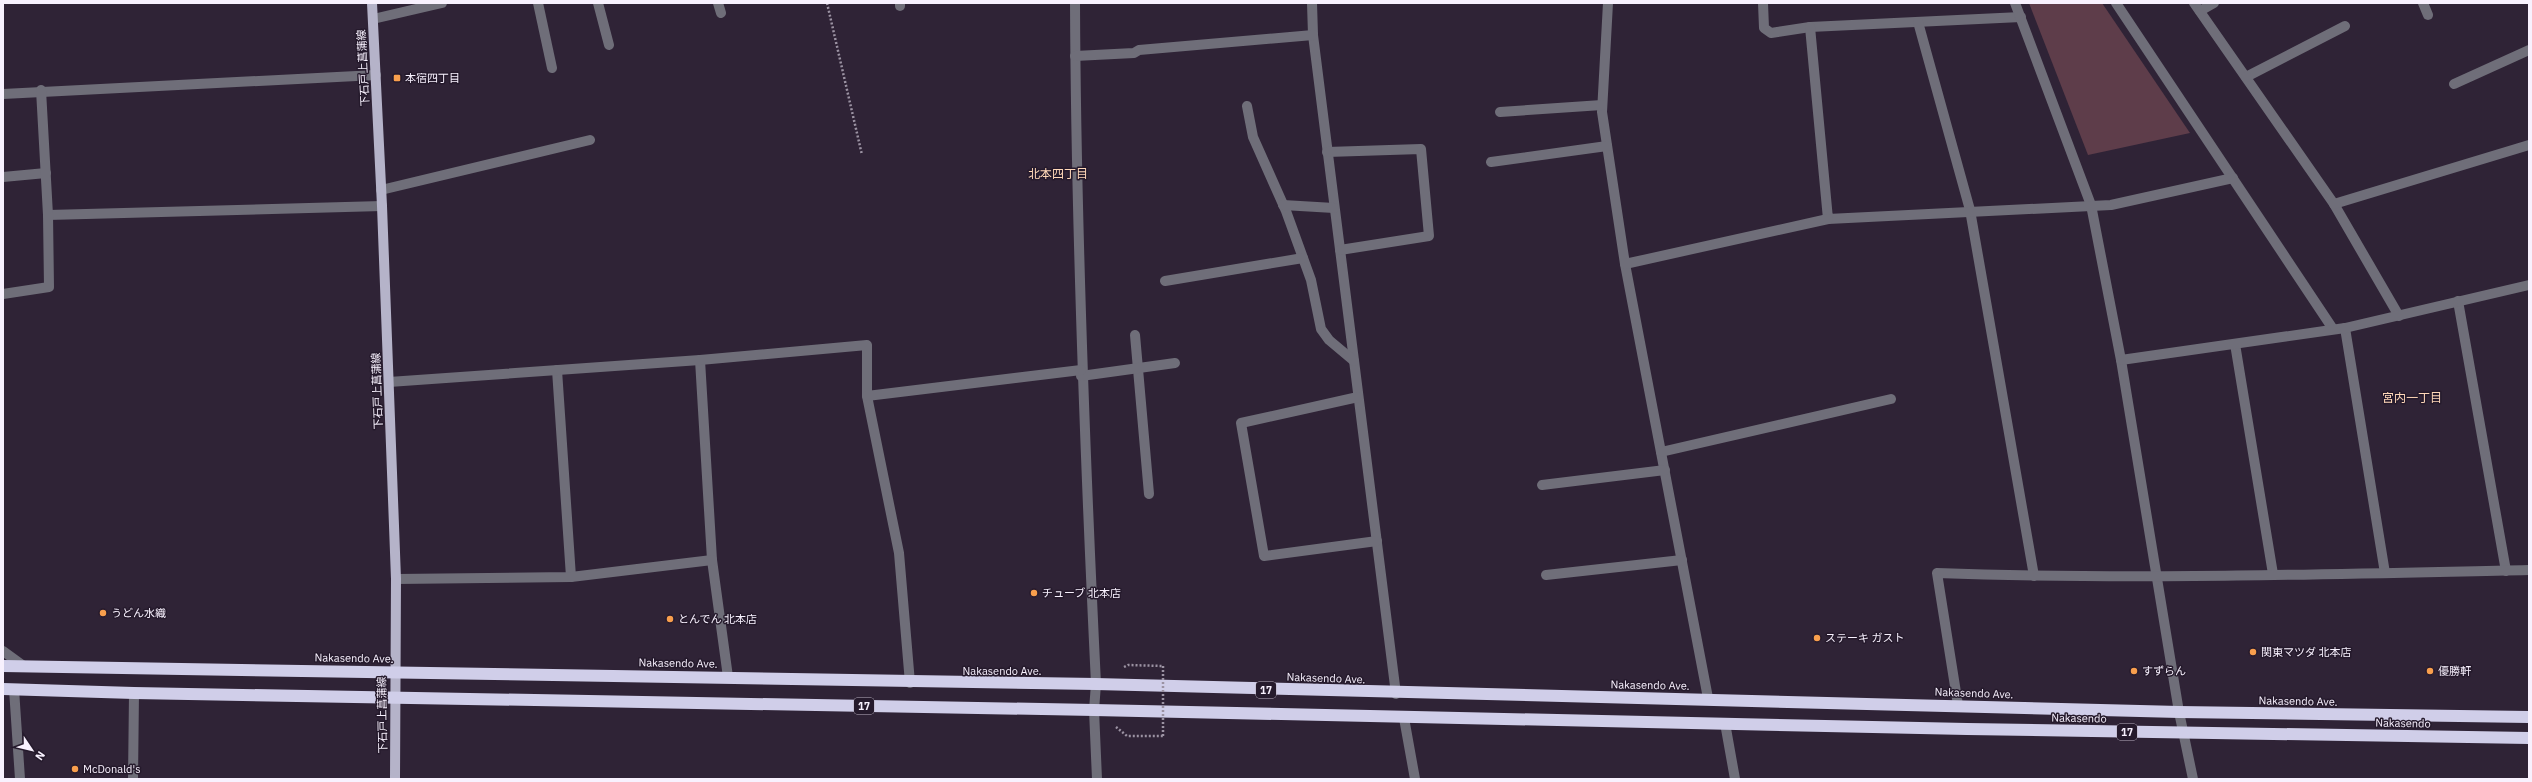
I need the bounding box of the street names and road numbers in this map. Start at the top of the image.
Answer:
street label: 下石戸上菖蒲線 [354,29,372,107]
street label: 下石戸上菖蒲線 [369,352,385,430]
street label: Nakasendo Ave. [314,650,394,666]
street label: Nakasendo Ave. [638,655,718,671]
street label: Nakasendo Ave. [962,664,1042,678]
street label: Nakasendo Ave. [1286,670,1366,686]
street label: 下石戸上菖蒲線 [374,676,390,754]
street label: Nakasendo Ave. [1610,677,1690,693]
road number: 17 [1256,682,1276,698]
street label: Nakasendo Ave. [1934,685,2014,701]
street label: Nakasendo Ave. [2258,693,2338,709]
road number: 17 [854,698,874,714]
street label: Nakasendo [2051,711,2107,725]
street label: Nakasendo [2375,716,2431,730]
road number: 17 [2117,724,2137,740]

